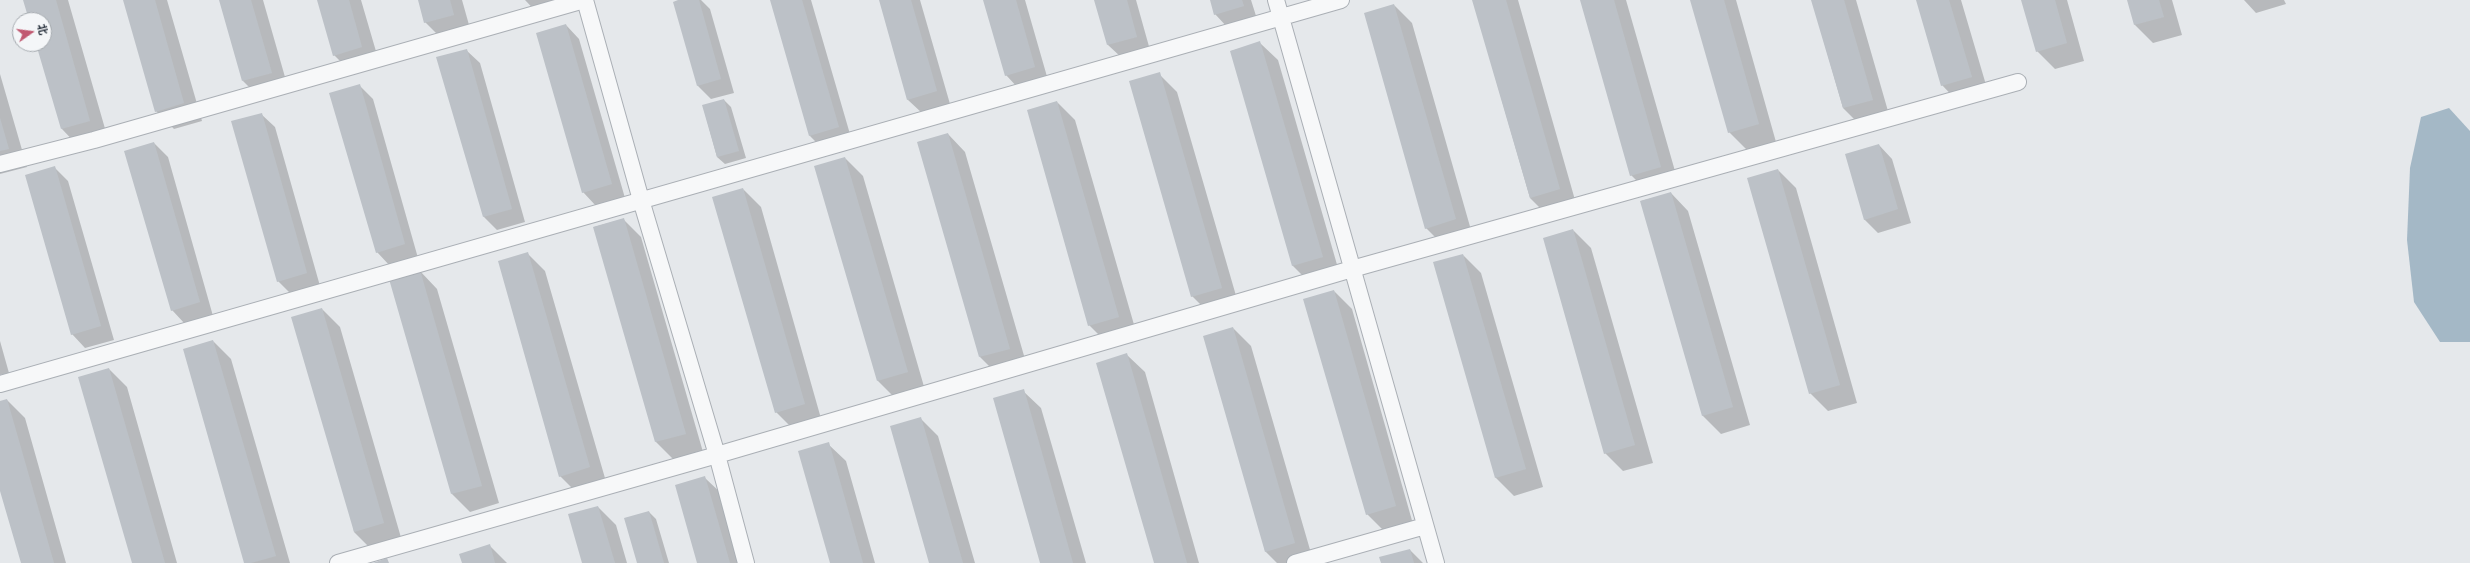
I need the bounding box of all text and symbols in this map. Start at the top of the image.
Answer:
north arrow [12,12,52,52]
text: 北 [36,22,51,36]

